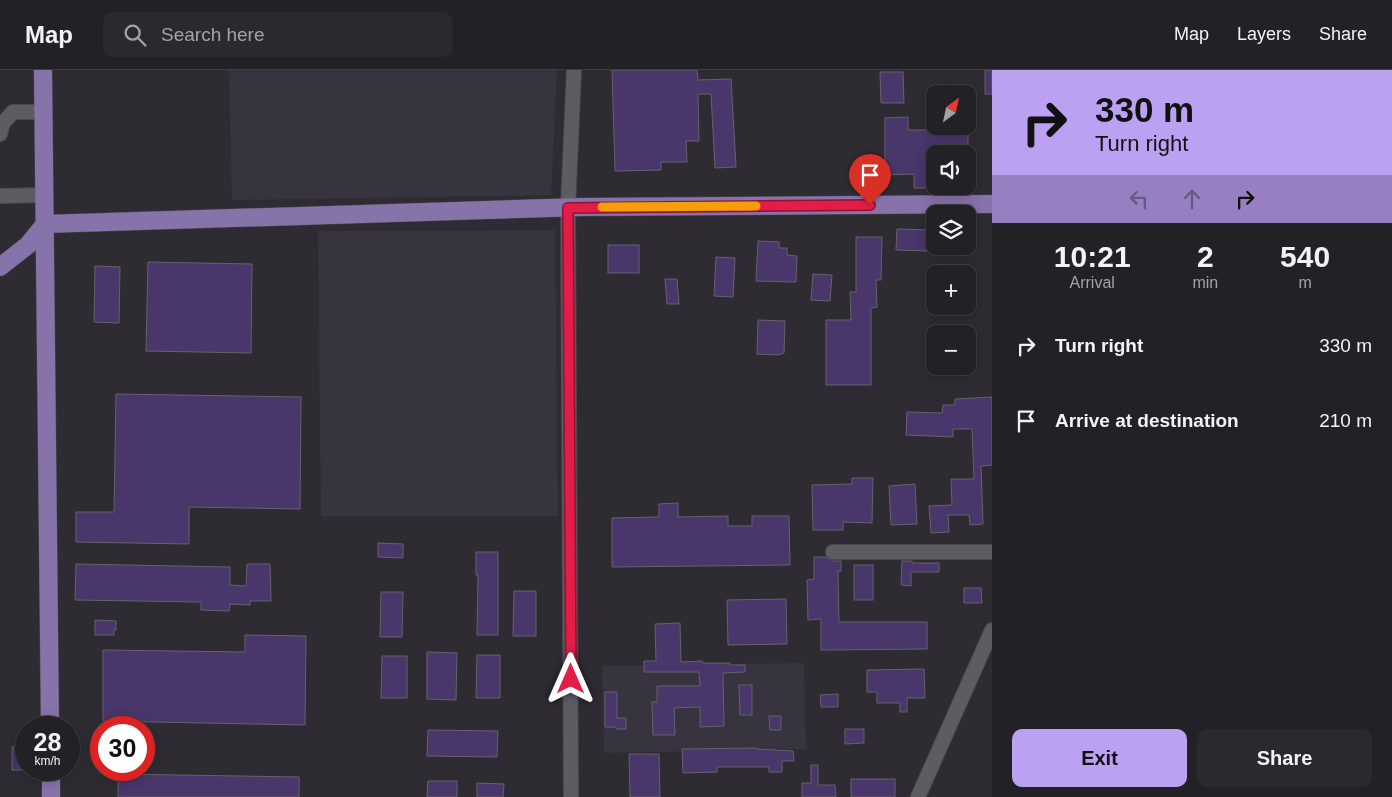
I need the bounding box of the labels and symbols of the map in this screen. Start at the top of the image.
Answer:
north arrow [926,85,976,135]
pin [849,154,891,205]
position arrow [544,652,596,704]
speed limit sign: 30 [90,716,155,781]

